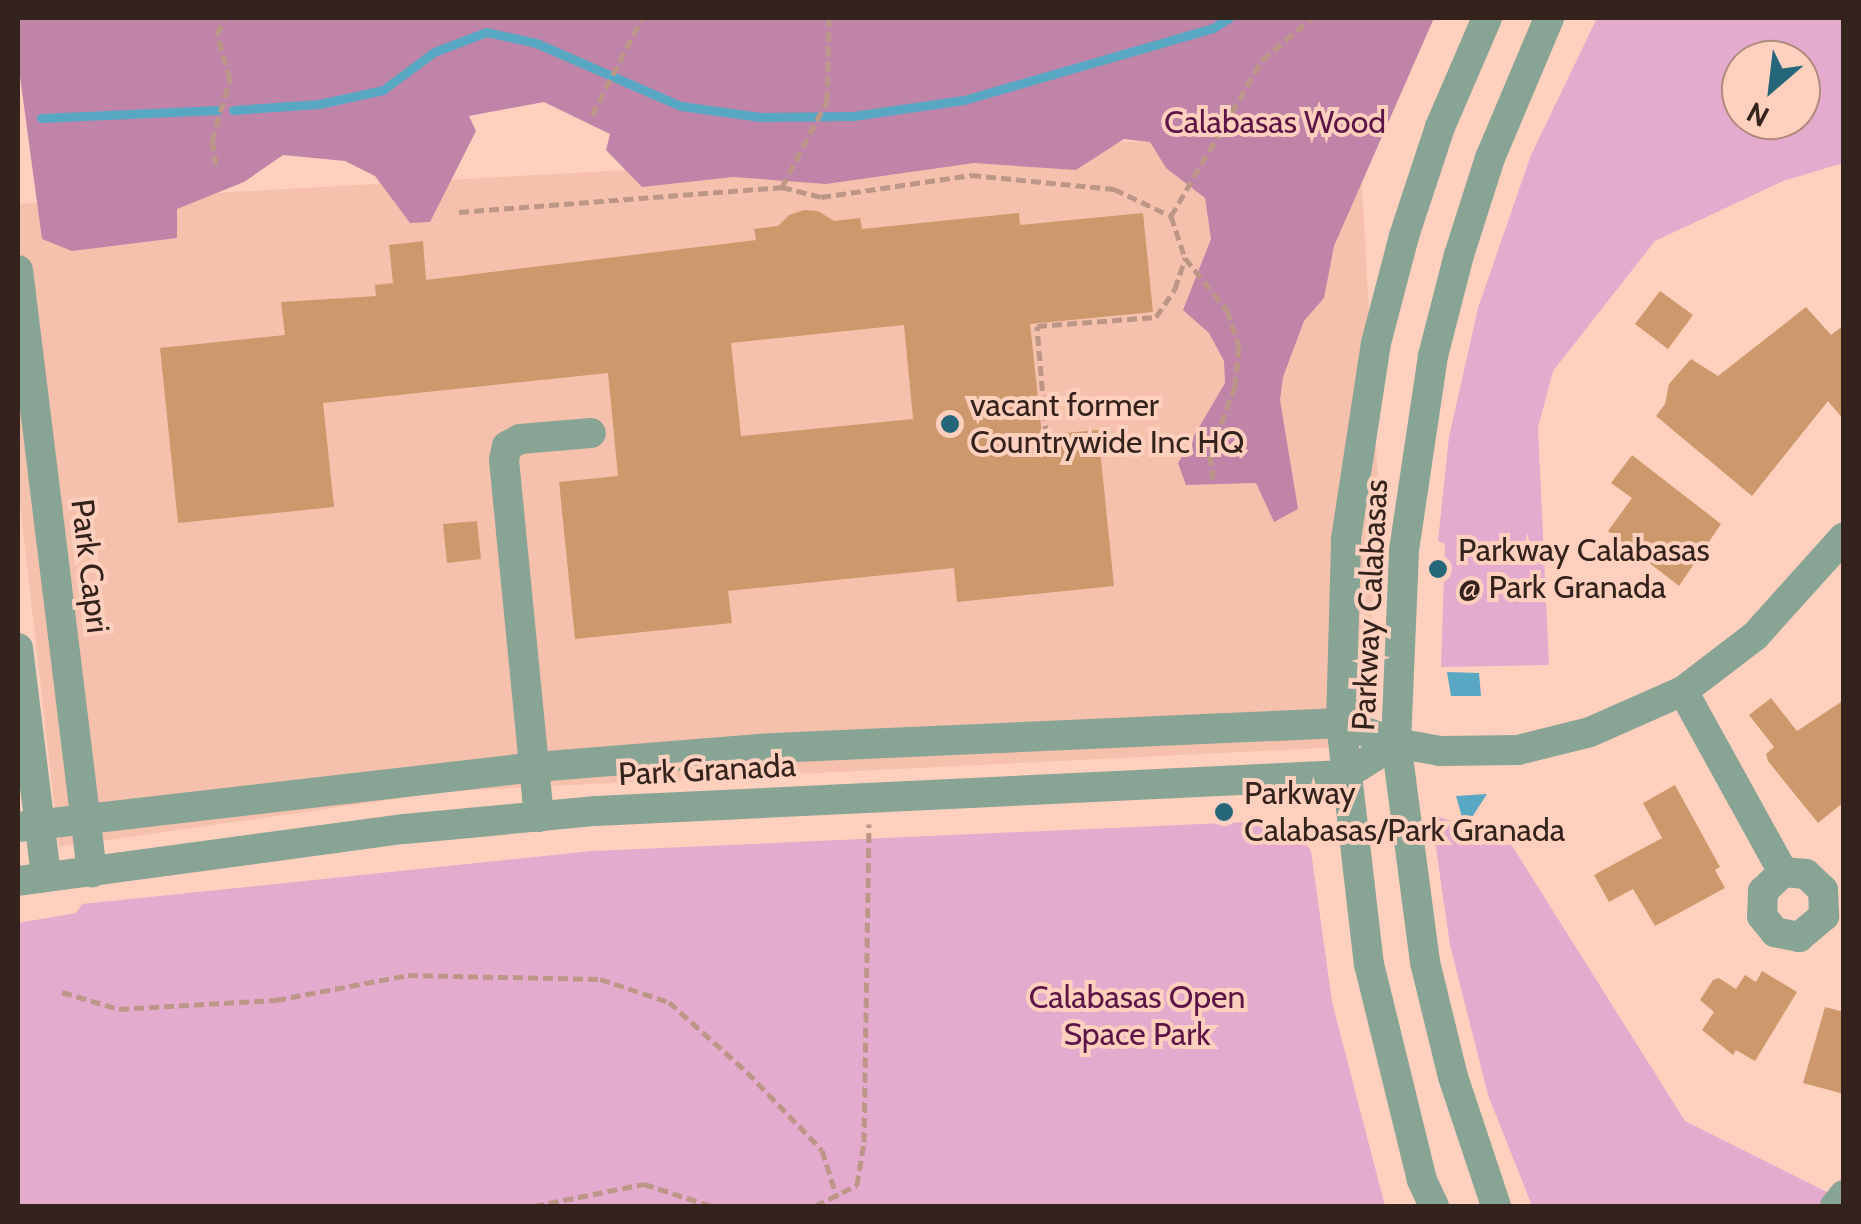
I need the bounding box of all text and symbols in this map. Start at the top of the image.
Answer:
north arrow [1721,40,1821,140]
text: N [1741,95,1775,134]
park label: Calabasas Wood [1164,103,1386,141]
place label: vacant former Countrywide Inc HQ [970,387,1244,462]
marker: vacant former Countrywide Inc HQ [939,413,961,435]
street label: Parkway Calabasas [1344,478,1396,732]
street label: Park Capri [63,497,117,635]
place label: Parkway Calabasas @ Park Granada [1458,532,1710,607]
marker: Parkway Calabasas @ Park Granada [1427,558,1449,580]
street label: Park Granada [617,746,797,794]
place label: Parkway Calabasas/Park Granada [1244,775,1565,850]
marker: Parkway Calabasas/Park Granada [1213,801,1235,823]
park label: Calabasas Open Space Park [1029,979,1245,1054]

